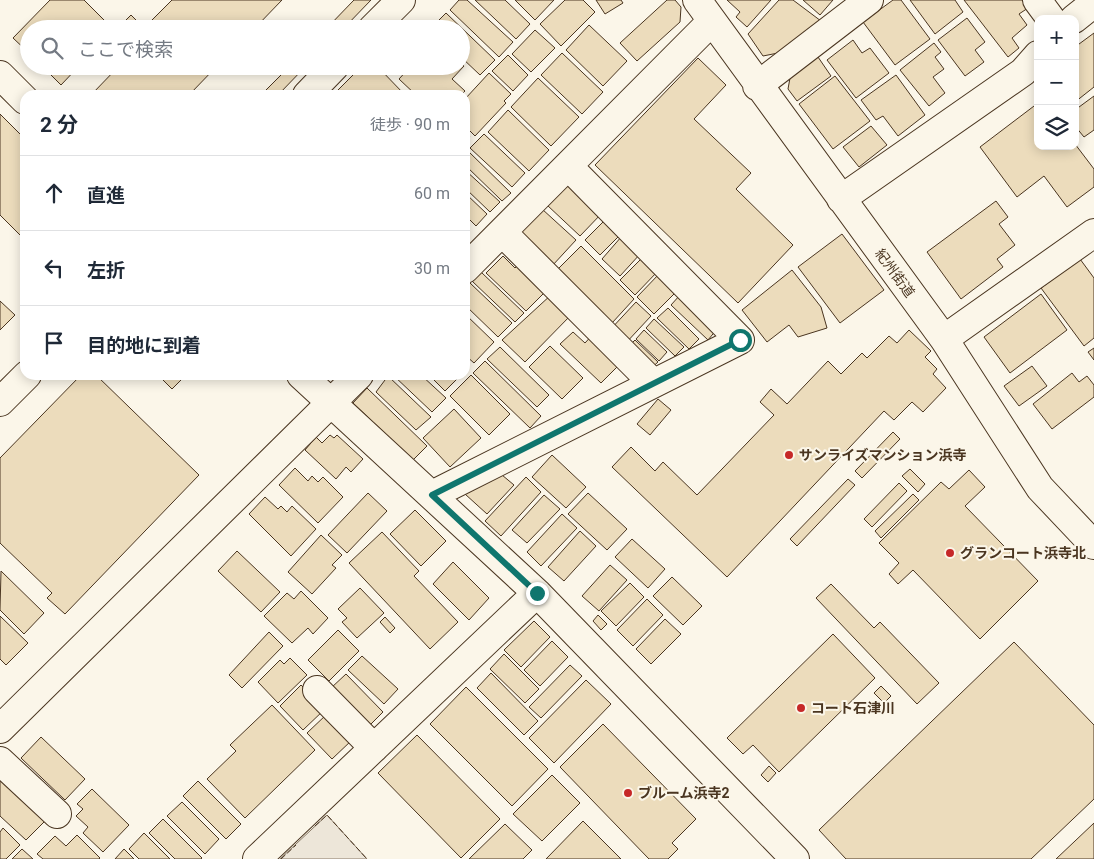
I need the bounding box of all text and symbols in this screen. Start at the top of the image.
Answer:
map controls [1034,15,1079,150]
button: + [1034,15,1079,60]
search box [20,20,470,75]
icon: search [38,34,66,62]
text: ここで検索 [78,38,173,61]
button: − [1034,60,1079,105]
button: layers [1034,105,1079,150]
text: 2 分 [40,113,78,137]
text: 徒歩 · 90 m [370,115,450,134]
icon: ahead [40,179,68,207]
text: 直進 [87,184,125,207]
text: 60 m [414,184,450,203]
street label: 紀州街道 [872,246,918,300]
icon: left [40,254,68,282]
text: 左折 [87,259,125,282]
text: 30 m [414,259,450,278]
icon: arrive [40,329,68,357]
route start [729,329,752,352]
text: 目的地に到着 [87,334,201,357]
place label: サンライズマンション浜寺 [799,447,967,463]
marker: サンライズマンション浜寺 [783,449,795,461]
place label: グランコート浜寺北 [960,545,1086,561]
marker: グランコート浜寺北 [944,547,956,559]
route end [526,582,549,605]
place label: コート石津川 [811,700,895,716]
marker: コート石津川 [795,702,807,714]
place label: ブルーム浜寺2 [638,785,730,801]
marker: ブルーム浜寺2 [622,787,634,799]

